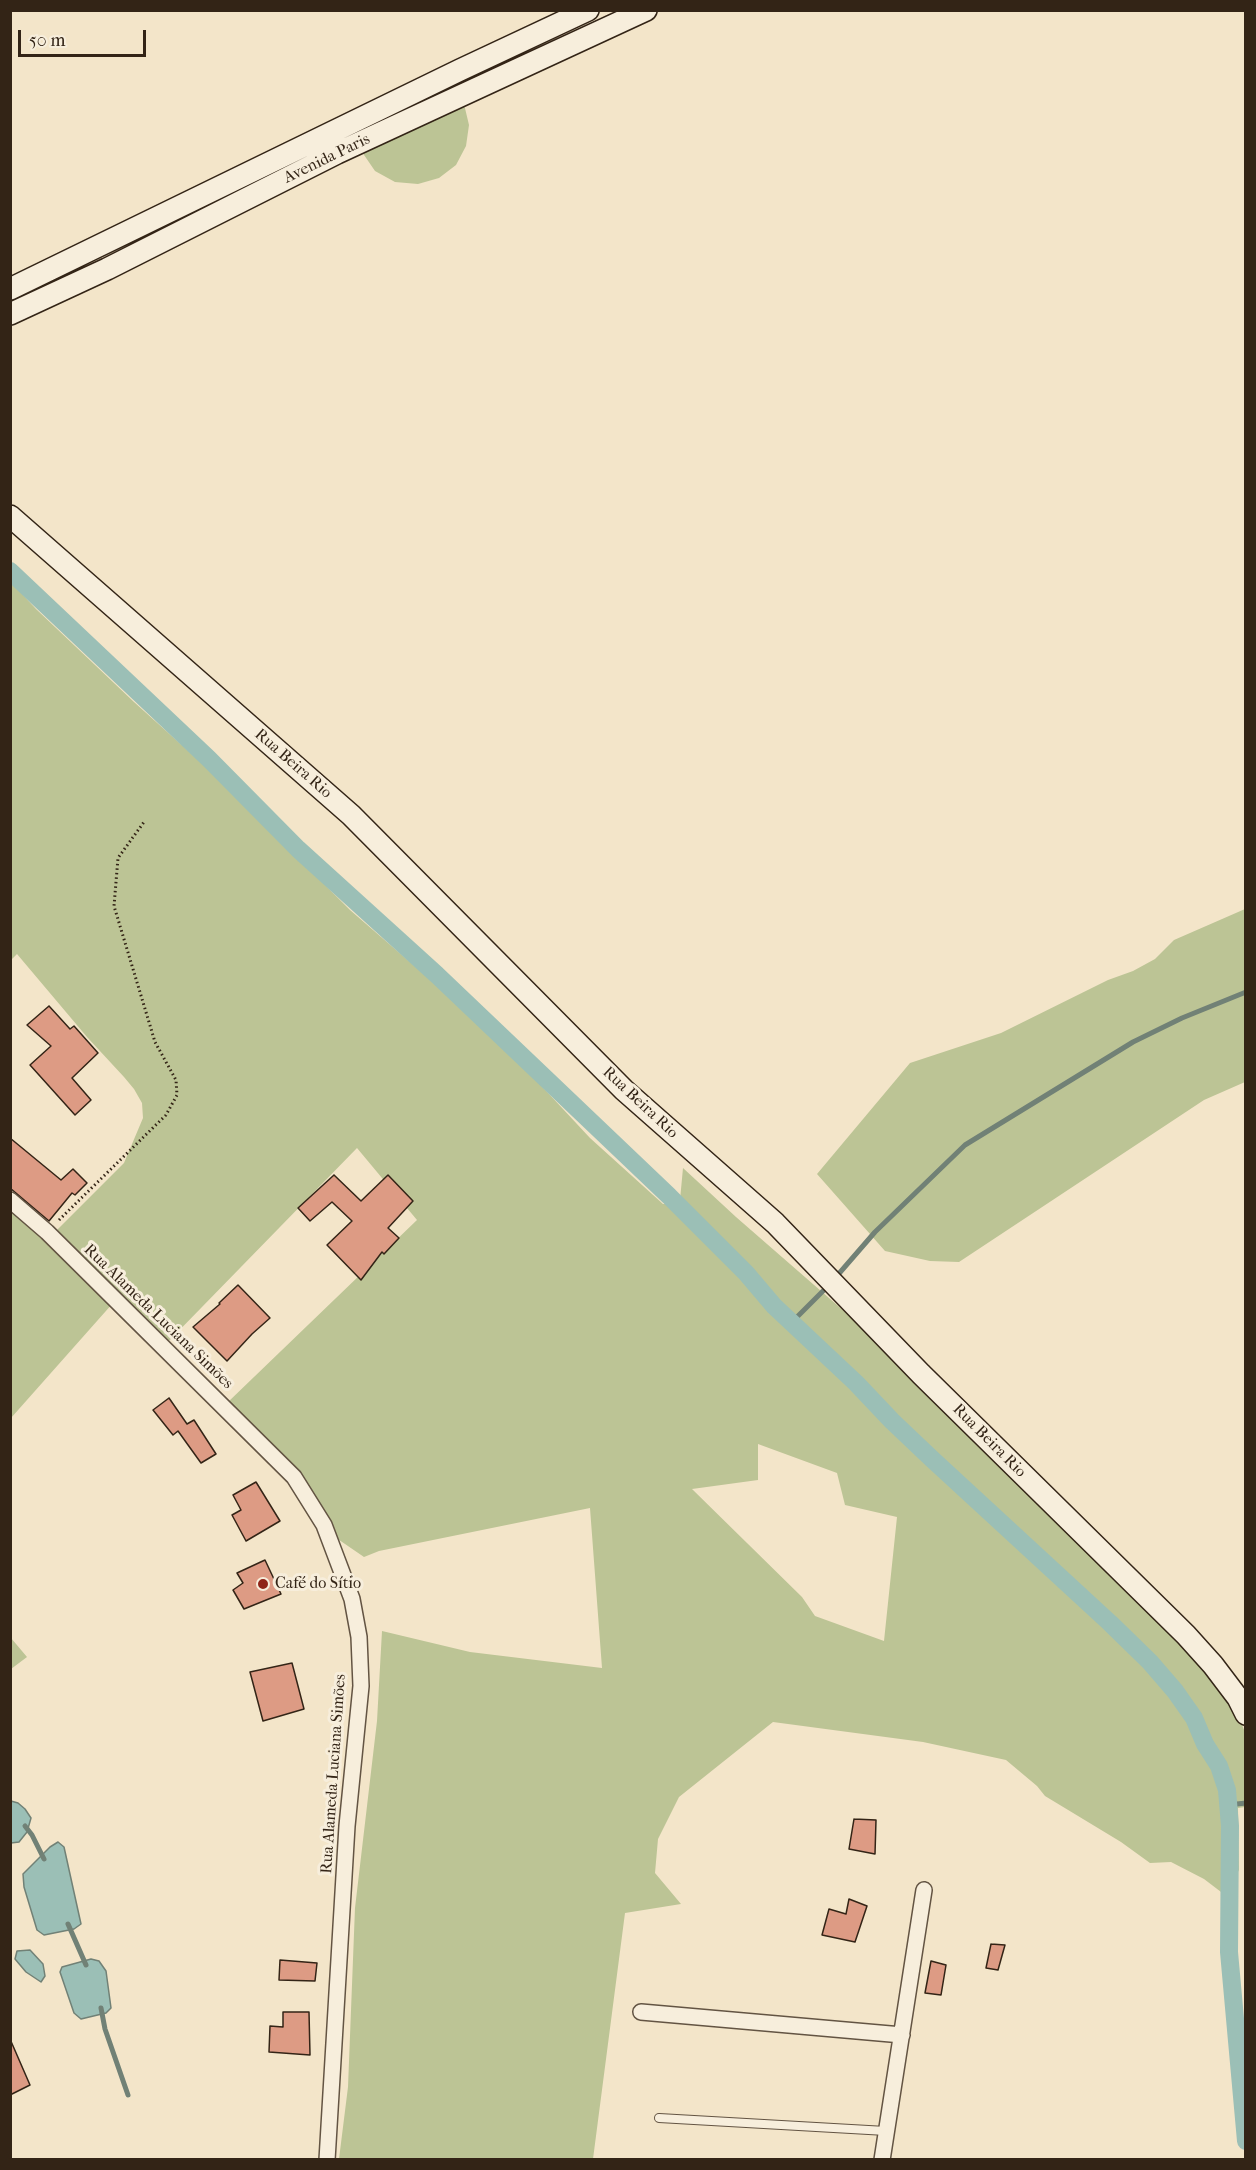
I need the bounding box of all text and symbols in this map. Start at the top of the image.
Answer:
scale bar [21,18,148,56]
text: 50 m [29,30,65,51]
street label: Avenida Paris [281,130,373,188]
street label: Rua Beira Rio [250,725,336,803]
street label: Rua Beira Rio [598,1063,682,1143]
street label: Rua Alameda Luciana Simões [79,1241,237,1393]
street label: Rua Beira Rio [948,1400,1030,1482]
place label: Café do Sítio [275,1574,361,1594]
marker: Café do Sítio [256,1577,270,1591]
street label: Rua Alameda Luciana Simões [317,1674,351,1874]

